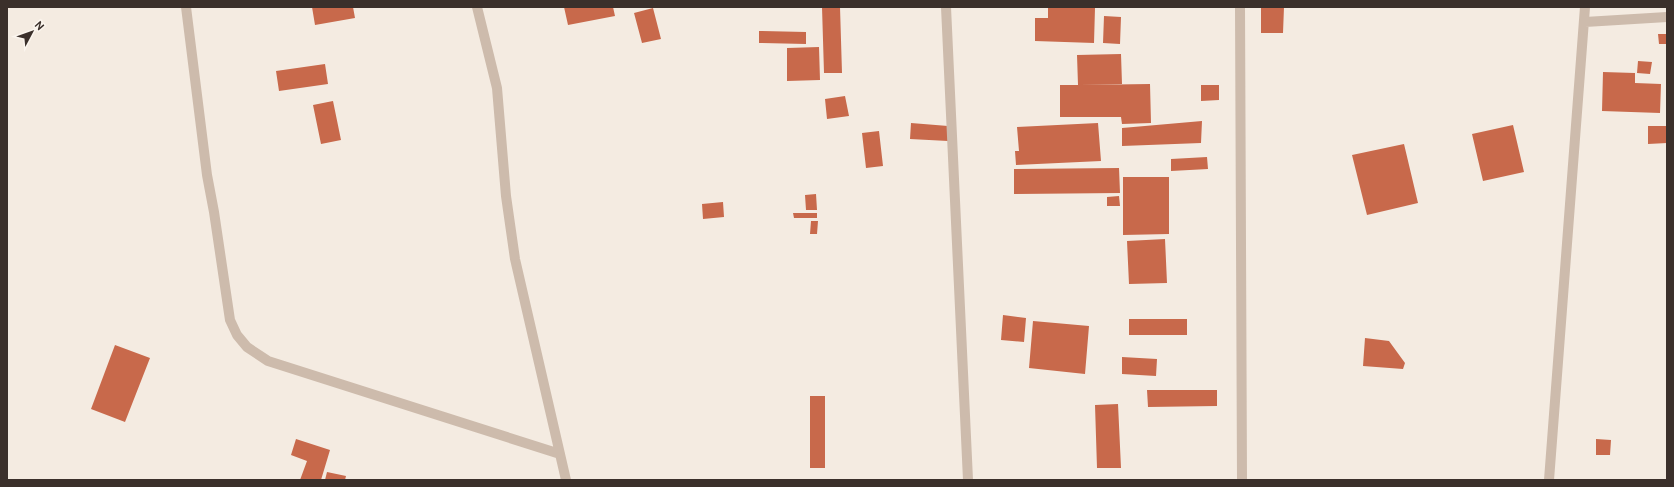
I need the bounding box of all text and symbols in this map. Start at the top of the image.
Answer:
north arrow [12,12,52,52]
text: N [32,18,47,33]

